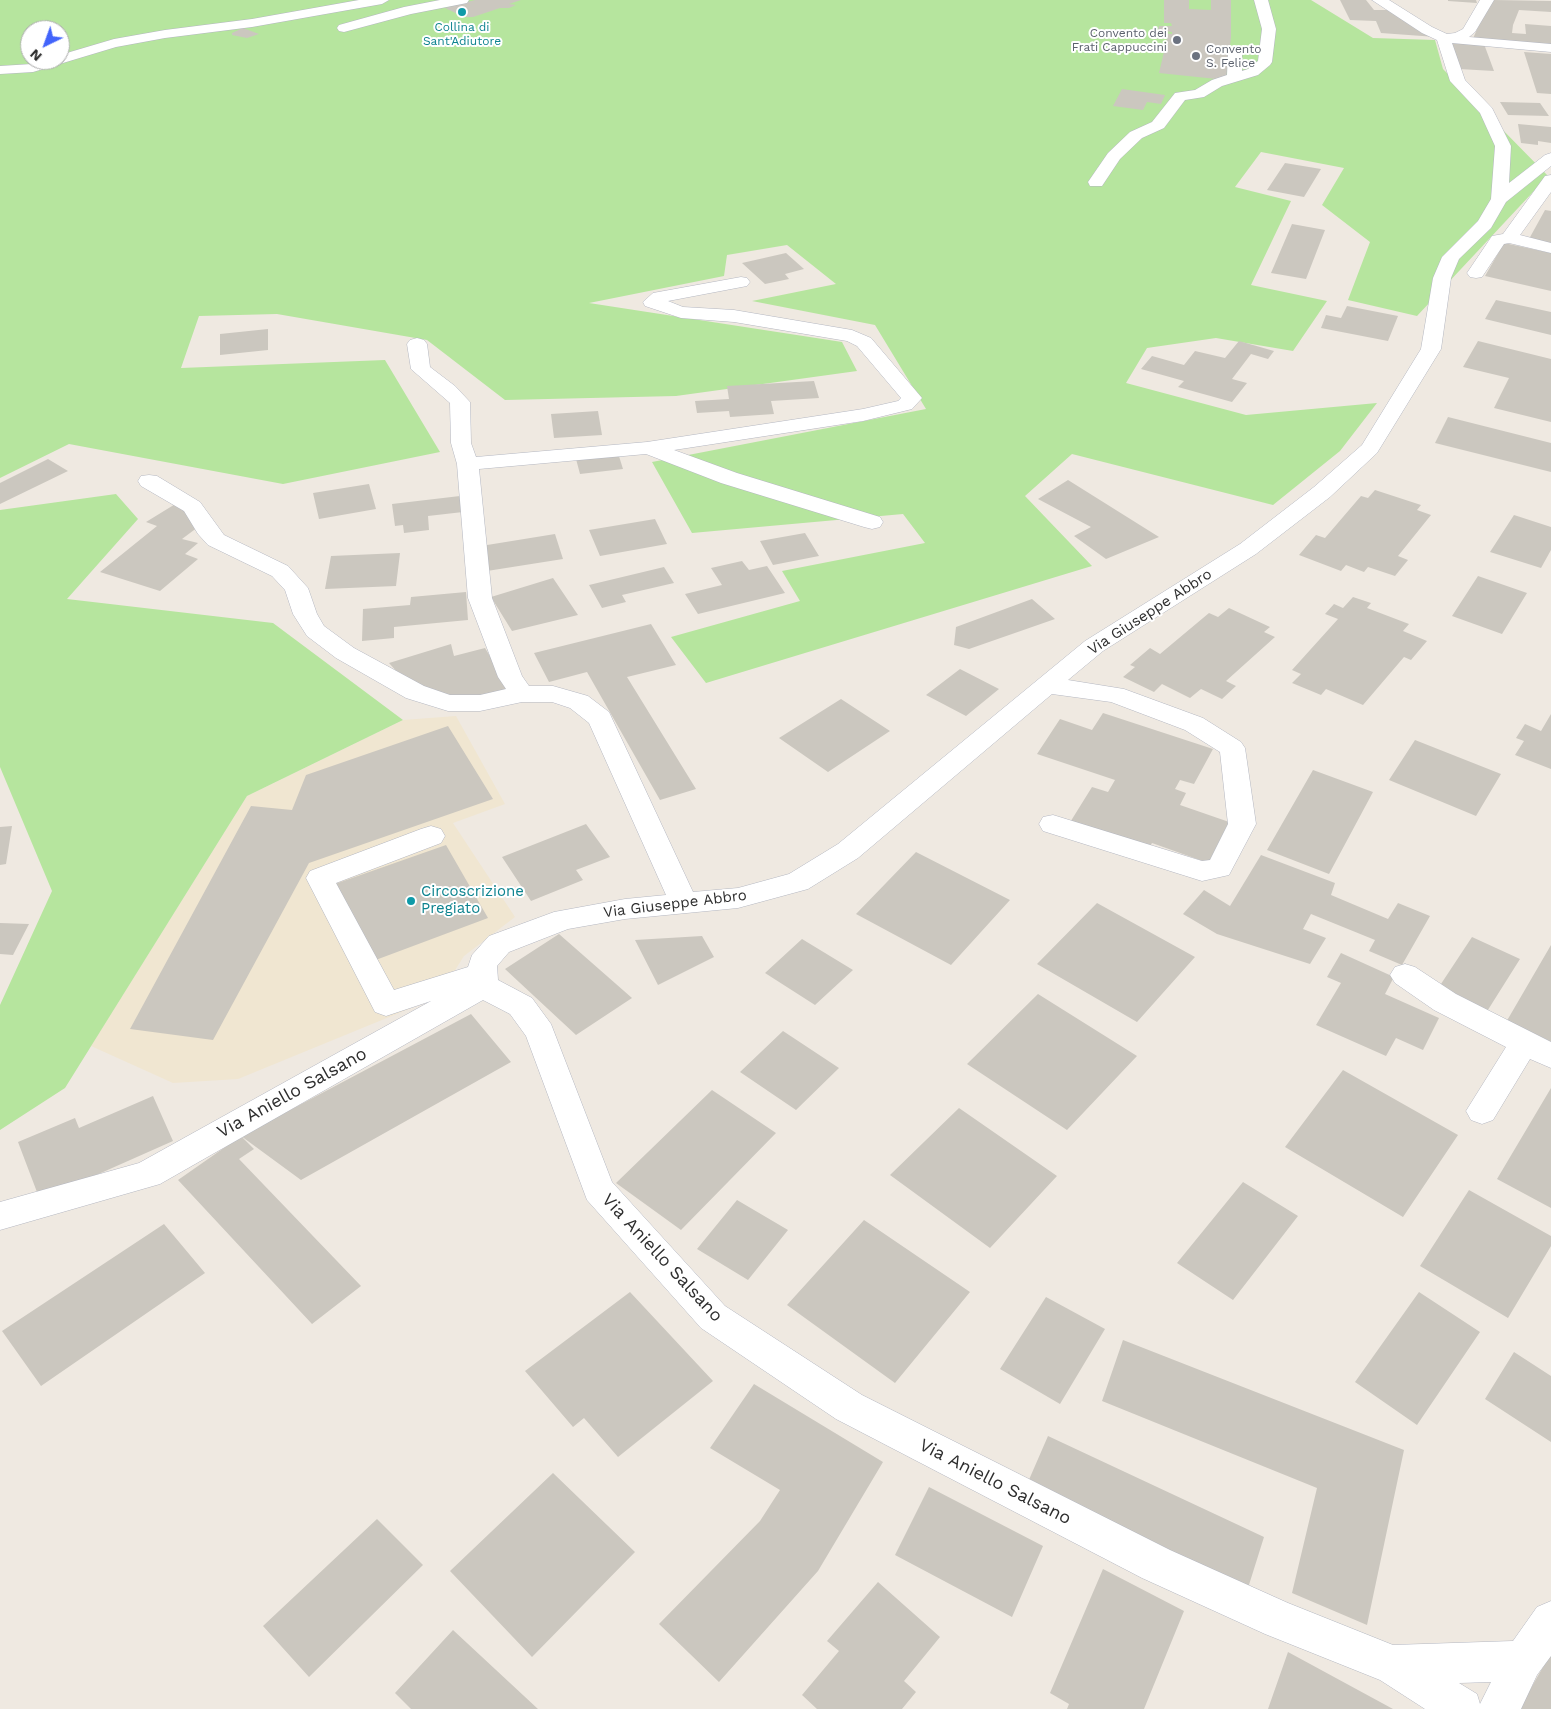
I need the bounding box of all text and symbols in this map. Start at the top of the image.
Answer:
marker: Collina di Sant'Adiutore [456,6,468,18]
north arrow [20,20,70,70]
place label: Collina di Sant'Adiutore [423,20,501,48]
place label: Convento dei Frati Cappuccini [1072,26,1167,54]
marker: Convento dei Frati Cappuccini [1171,34,1183,46]
place label: Convento S. Felice [1206,42,1261,70]
text: N [26,46,45,65]
marker: Convento S. Felice [1190,50,1202,62]
street label: Via Giuseppe Abbro [1085,565,1215,659]
place label: Circoscrizione Pregiato [421,883,524,918]
street label: Via Giuseppe Abbro [602,886,748,922]
marker: Circoscrizione Pregiato [405,895,417,907]
street label: Via Aniello Salsano [213,1043,371,1143]
street label: Via Aniello Salsano [597,1189,727,1327]
street label: Via Aniello Salsano [915,1434,1075,1530]

